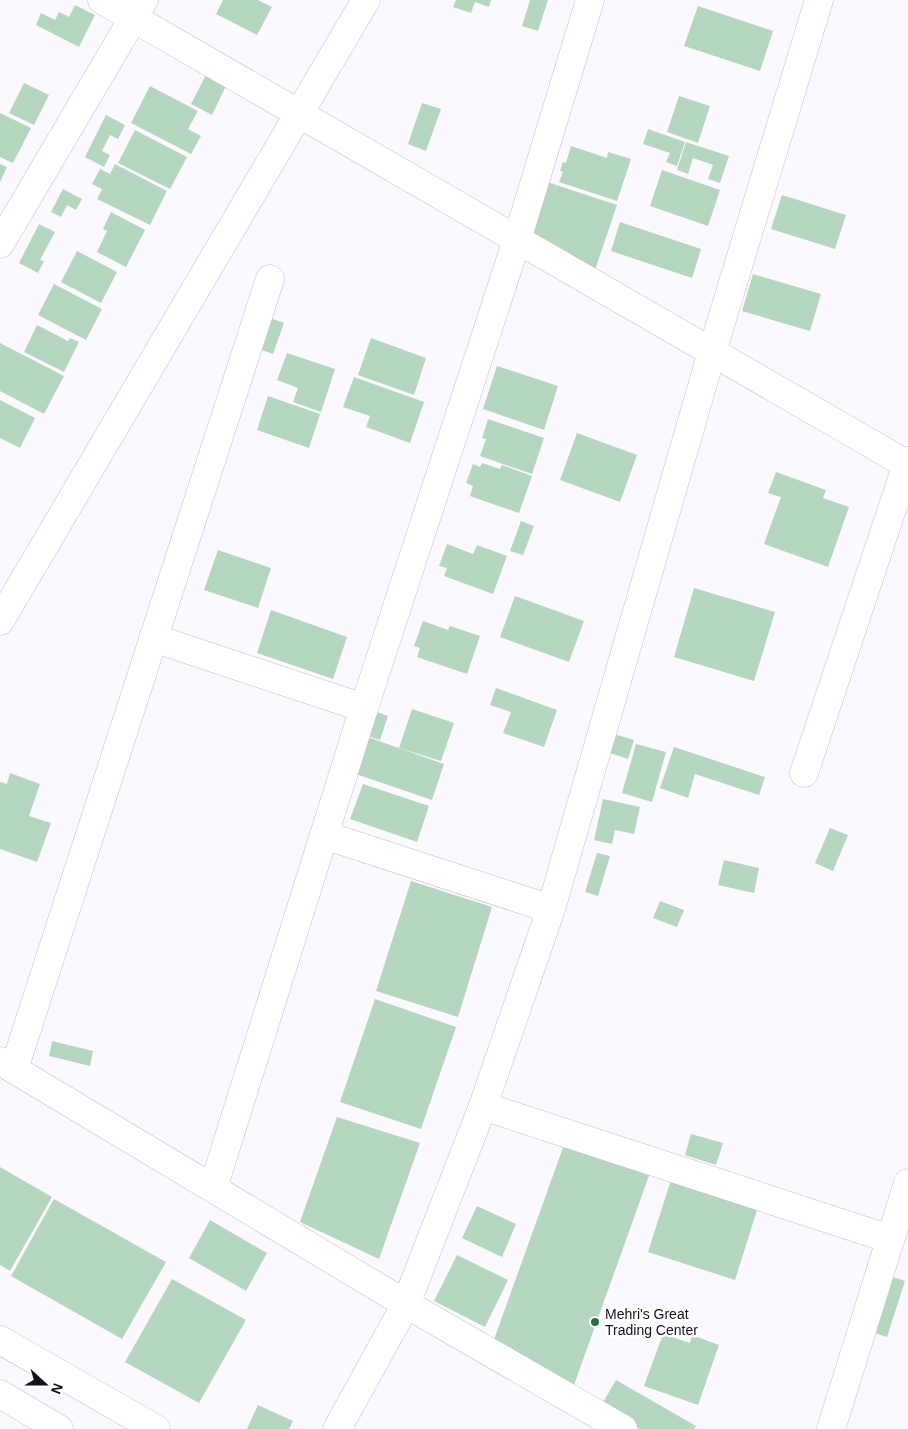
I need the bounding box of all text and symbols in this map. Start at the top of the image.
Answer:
place label: Mehri's Great Trading Center [605,1306,698,1338]
marker: Mehri's Great Trading Center [589,1316,601,1328]
north arrow [20,1359,70,1409]
text: N [48,1381,66,1396]

